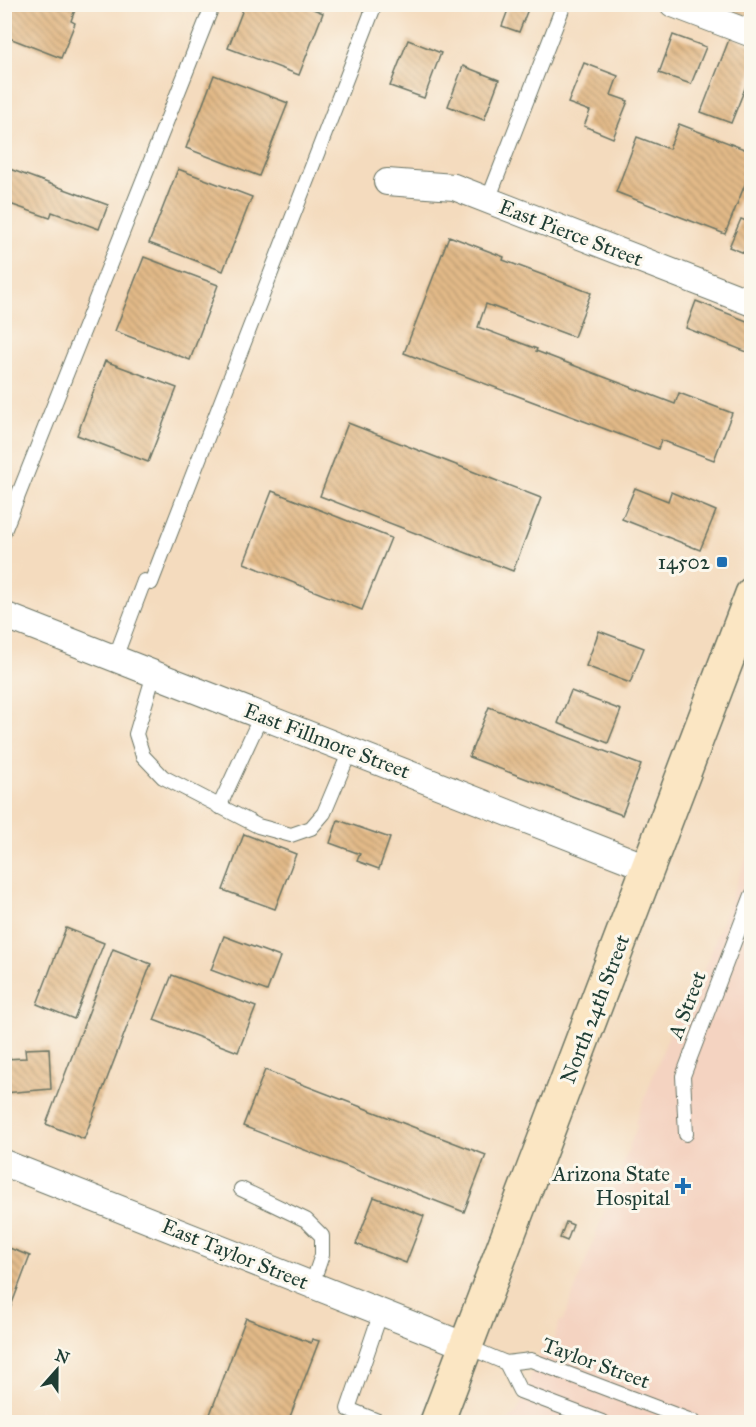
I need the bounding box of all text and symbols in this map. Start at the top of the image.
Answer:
street label: East Pierce Street [495,194,647,273]
place label: 14502 [658,549,711,575]
marker: 14502 [715,555,729,569]
street label: East Fillmore Street [240,697,414,785]
street label: North 24th Street [555,930,636,1087]
street label: A Street [662,967,712,1044]
place label: Arizona State Hospital [551,1161,670,1211]
marker: Arizona State Hospital [674,1177,692,1195]
street label: East Taylor Street [158,1213,313,1295]
street label: Taylor Street [539,1332,654,1395]
north arrow [27,1340,87,1400]
text: N [52,1345,72,1368]

